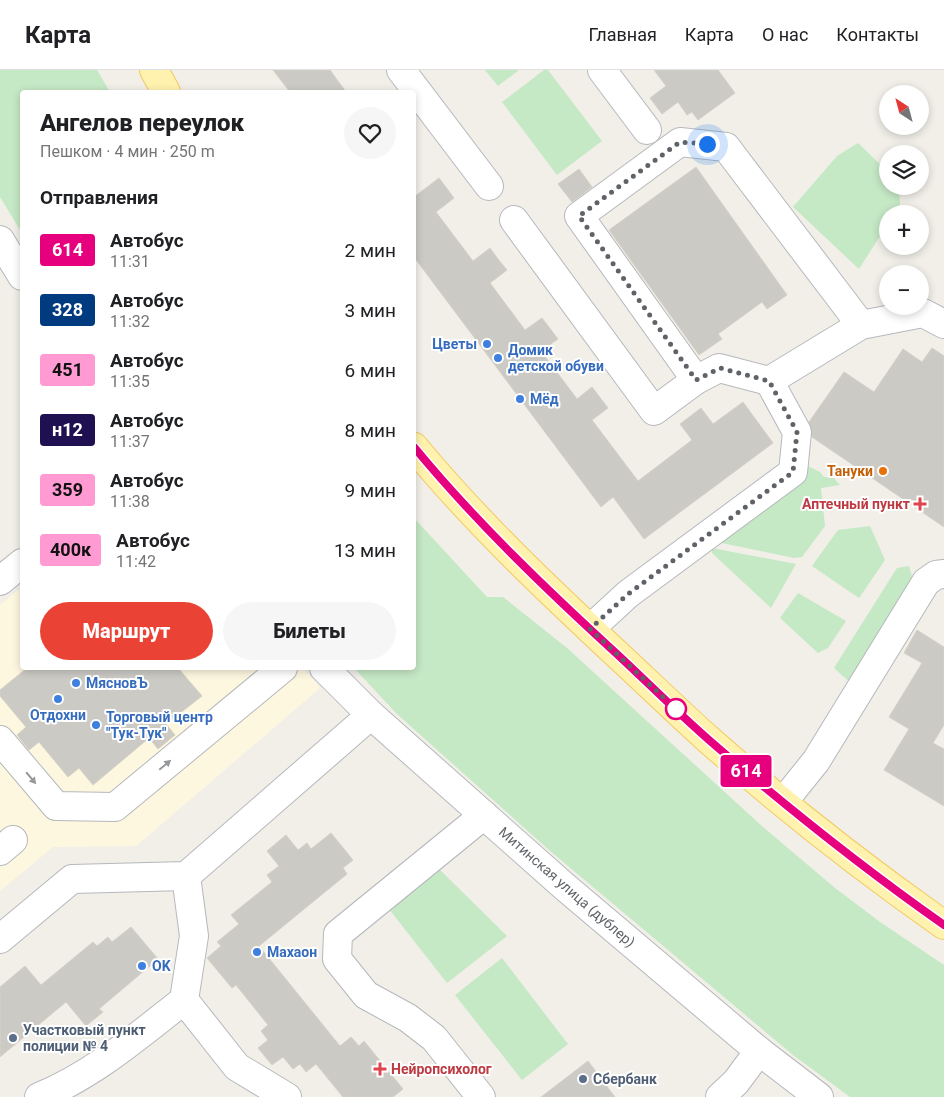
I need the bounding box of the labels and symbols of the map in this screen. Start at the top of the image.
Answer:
north arrow [879,85,929,135]
your location [695,132,720,157]
place label: Цветы [432,336,477,352]
marker: Цветы [481,338,493,350]
place label: Домик детской обуви [508,342,604,374]
marker: Домик детской обуви [492,352,504,364]
place label: Мёд [530,391,559,407]
marker: Мёд [514,393,526,405]
place label: Тануки [827,463,873,479]
marker: Тануки [877,465,889,477]
place label: Аптечный пункт [802,496,910,512]
marker: Аптечный пункт [914,498,926,510]
place label: МясновЪ [86,675,148,691]
marker: МясновЪ [70,677,82,689]
marker: Отдохни [52,693,64,705]
unlabelled marker [665,698,687,720]
place label: Отдохни [30,707,86,723]
place label: Торговый центр "Тук-Тук" [106,709,213,741]
marker: Торговый центр "Тук-Тук" [90,719,102,731]
line badge: 614 [717,755,775,787]
one-way arrow [159,760,172,771]
one-way arrow [26,771,37,784]
street label: Митинская улица (дублер) [495,824,638,951]
place label: Махаон [267,944,317,960]
marker: Махаон [251,946,263,958]
place label: OK [152,958,171,974]
marker: OK [136,960,148,972]
place label: Участковый пункт полиции № 4 [23,1022,146,1054]
marker: Участковый пункт полиции № 4 [7,1032,19,1044]
place label: Нейропсихолог [391,1061,492,1077]
marker: Нейропсихолог [373,1062,387,1076]
place label: Сбербанк [593,1071,657,1087]
marker: Сбербанк [577,1073,589,1085]

